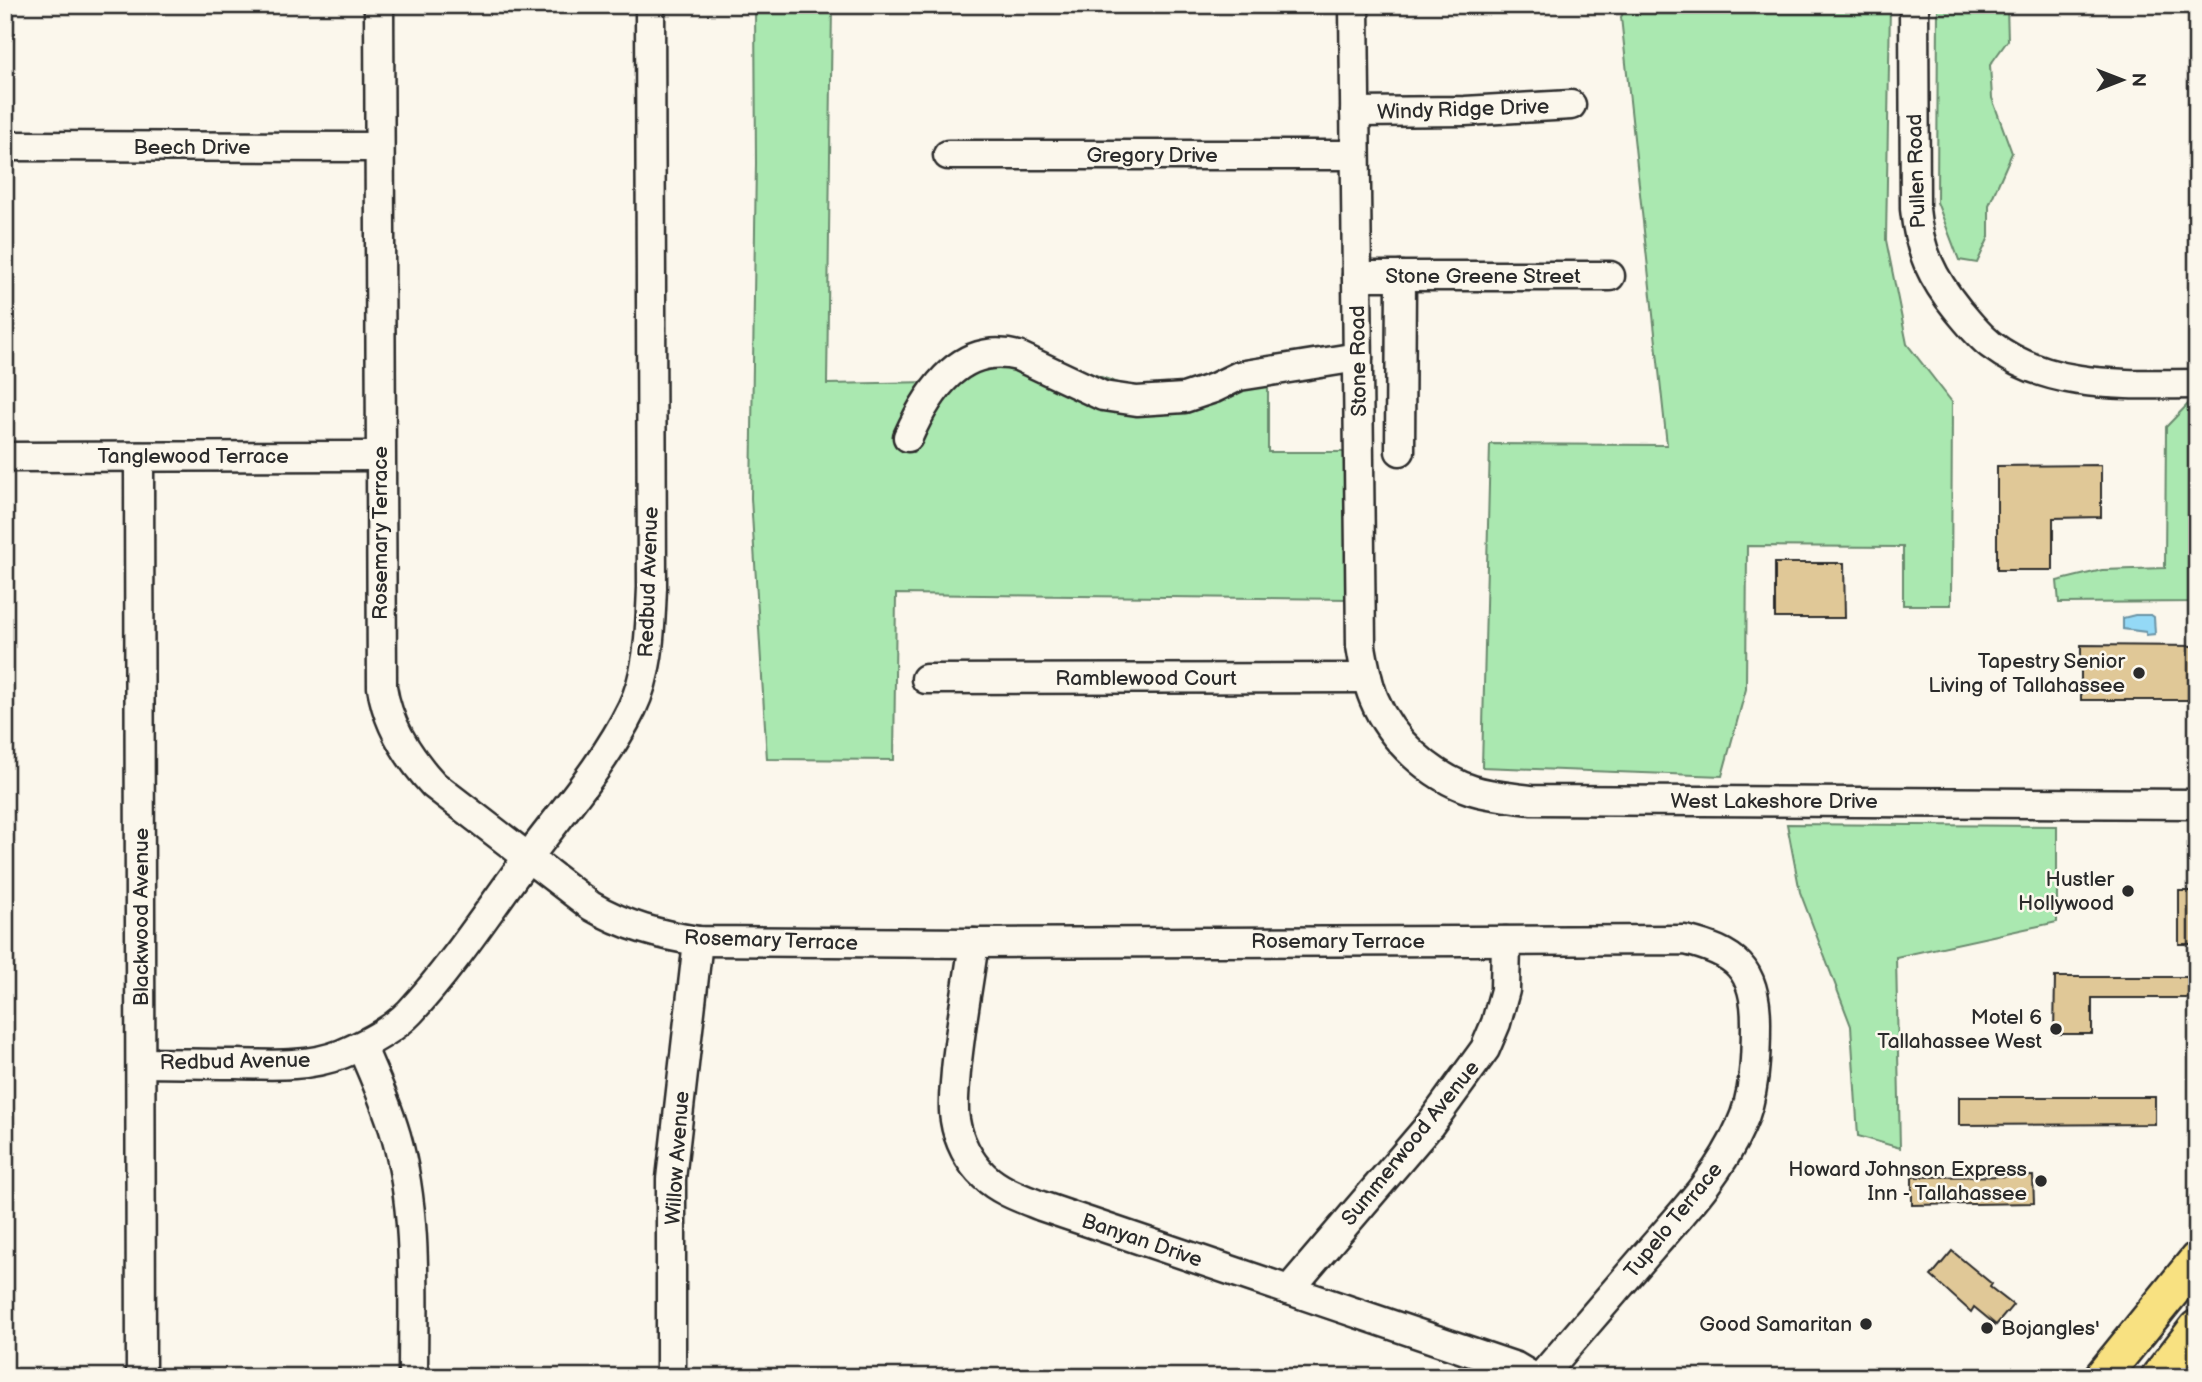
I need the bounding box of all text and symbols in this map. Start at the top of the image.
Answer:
north arrow [2086,46,2156,116]
text: N [2126,73,2149,87]
street label: Windy Ridge Drive [1377,94,1550,125]
street label: Pullen Road [1902,113,1931,229]
street label: Beech Drive [133,135,251,160]
street label: Gregory Drive [1086,143,1218,168]
street label: Stone Greene Street [1385,264,1581,289]
street label: Stone Road [1345,305,1372,417]
street label: Tanglewood Terrace [97,444,289,469]
street label: Rosemary Terrace [368,446,393,620]
street label: Redbud Avenue [633,506,664,658]
place label: Tapestry Senior Living of Tallahassee [1928,649,2125,698]
marker: Tapestry Senior Living of Tallahassee [2131,665,2147,681]
street label: Ramblewood Court [1055,666,1237,691]
street label: West Lakeshore Drive [1670,789,1878,814]
street label: Blackwood Avenue [129,828,154,1006]
place label: Hustler Hollywood [2018,867,2114,916]
marker: Hustler Hollywood [2120,883,2136,899]
street label: Rosemary Terrace [684,925,858,956]
street label: Rosemary Terrace [1251,929,1425,954]
place label: Motel 6 Tallahassee West [1877,1005,2043,1054]
marker: Motel 6 Tallahassee West [2048,1021,2064,1037]
street label: Redbud Avenue [159,1048,311,1075]
street label: Summerwood Avenue [1336,1056,1485,1231]
street label: Willow Avenue [660,1090,695,1226]
street label: Tupelo Terrace [1619,1157,1728,1283]
place label: Howard Johnson Express Inn - Tallahassee [1788,1157,2027,1206]
marker: Howard Johnson Express Inn - Tallahassee [2033,1173,2049,1189]
street label: Banyan Drive [1078,1208,1205,1273]
place label: Good Samaritan [1699,1312,1852,1337]
marker: Good Samaritan [1858,1316,1874,1332]
place label: Bojangles' [2001,1316,2100,1341]
marker: Bojangles' [1979,1320,1995,1336]

